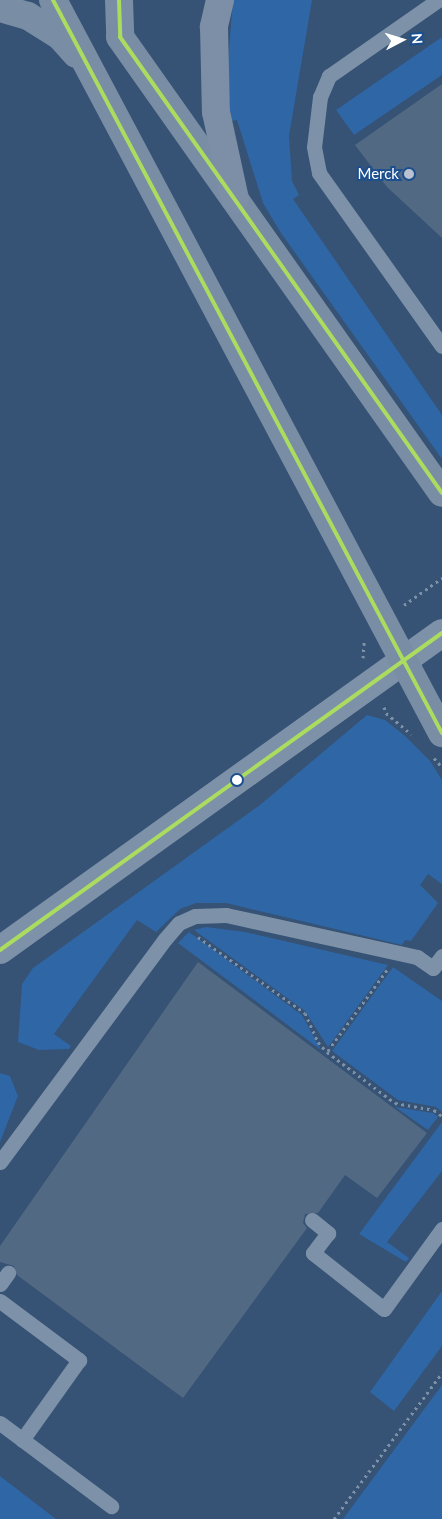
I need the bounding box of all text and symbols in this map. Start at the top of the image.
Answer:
north arrow [377,15,427,65]
text: N [409,33,426,45]
place label: Merck [357,165,399,183]
marker: Merck [403,168,415,180]
unlabelled marker [232,775,242,785]

